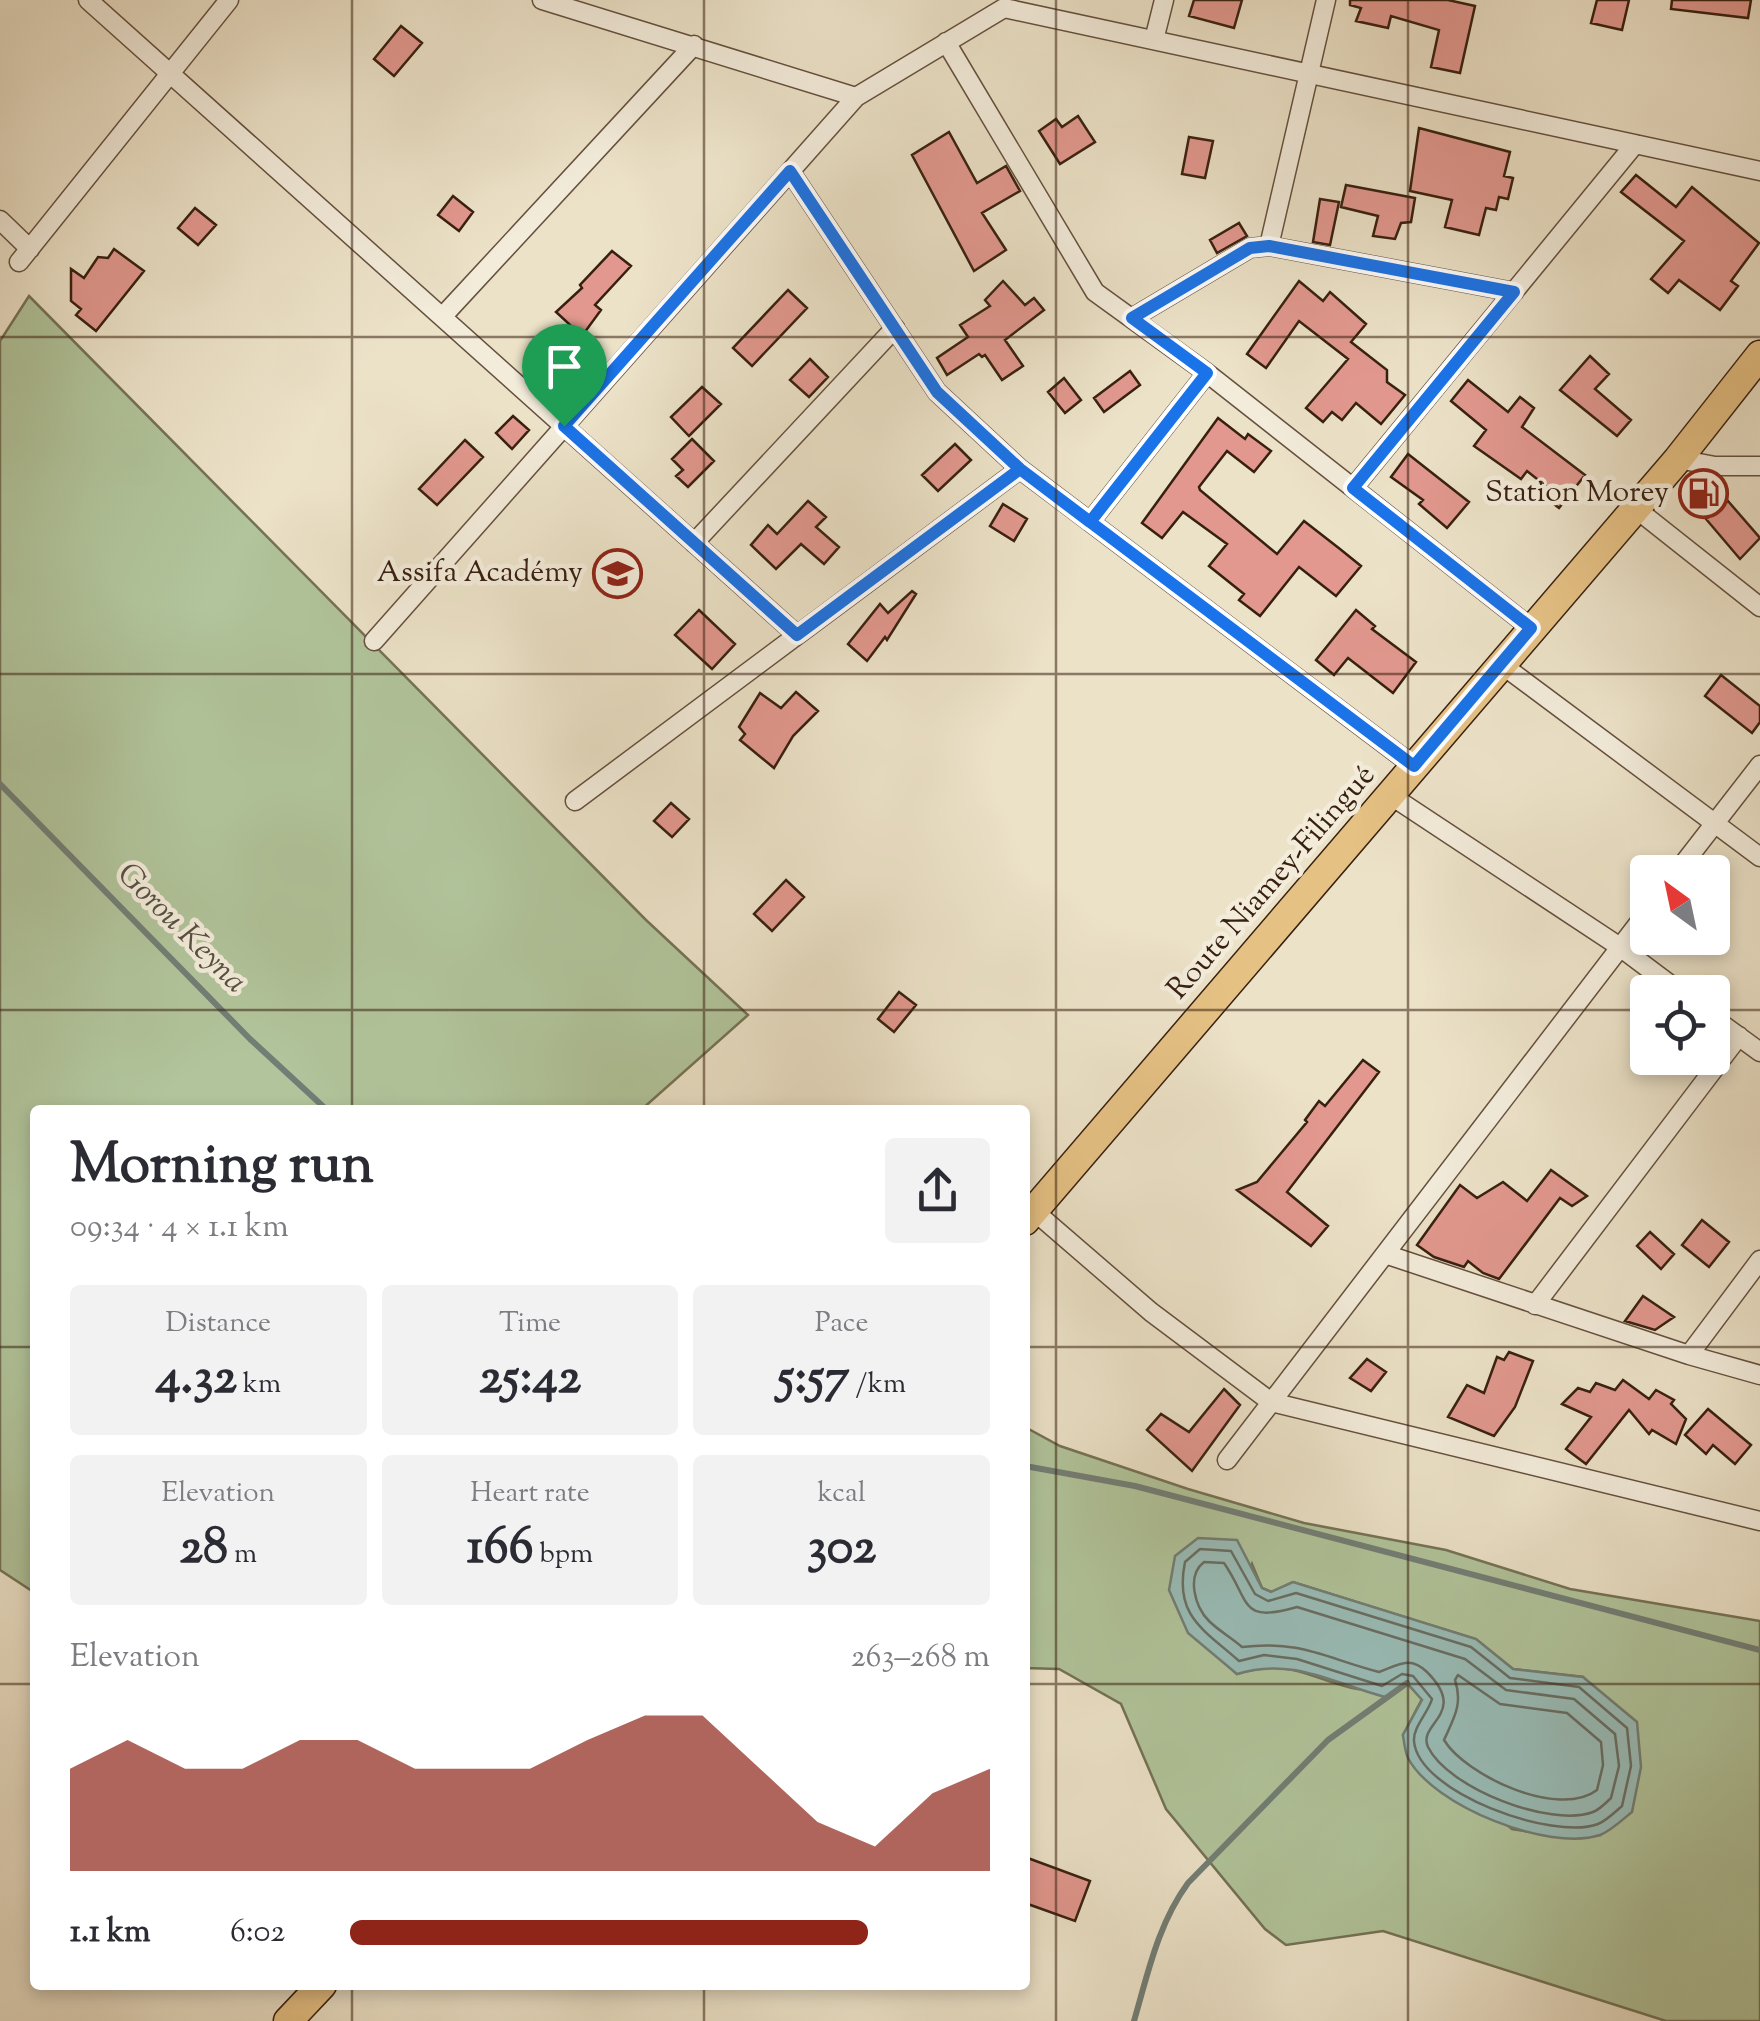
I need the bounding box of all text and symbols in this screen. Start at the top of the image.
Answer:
pin [522,324,607,427]
icon: arrive [537,339,592,394]
fuel station icon: Station Morey [1678,467,1730,519]
place label: Station Morey [1485,472,1669,515]
school or university icon: Assifa Académy [592,547,644,599]
place label: Assifa Académy [377,552,583,595]
street label: Route Niamey-Filingué [1158,756,1386,1010]
water label: Gorou Keyna [105,853,257,1005]
north arrow [1630,855,1730,955]
map controls [1630,855,1730,1075]
button: locate [1630,975,1730,1075]
text: Morning run [70,1128,374,1207]
button: share [885,1138,990,1243]
text: 09:34 · 4 × 1.1 km [70,1205,289,1251]
text: Distance [166,1304,271,1344]
text: Time [499,1304,561,1344]
text: Pace [815,1304,868,1344]
text: 4.32 [155,1344,237,1416]
text: 25:42 [479,1344,581,1416]
text: 5:57 [777,1344,849,1416]
text: km [237,1365,281,1405]
text: /km [849,1365,906,1405]
text: Elevation [162,1474,275,1514]
text: Heart rate [470,1474,590,1514]
text: kcal [818,1474,866,1514]
text: 28 [180,1514,228,1586]
text: 166 [467,1514,533,1586]
text: 302 [807,1514,876,1586]
text: m [228,1535,257,1575]
text: bpm [533,1535,593,1575]
text: Elevation [70,1635,200,1681]
text: 263–268 m [851,1635,990,1681]
text: 1.1 km [70,1910,151,1956]
text: 6:02 [230,1910,285,1956]

